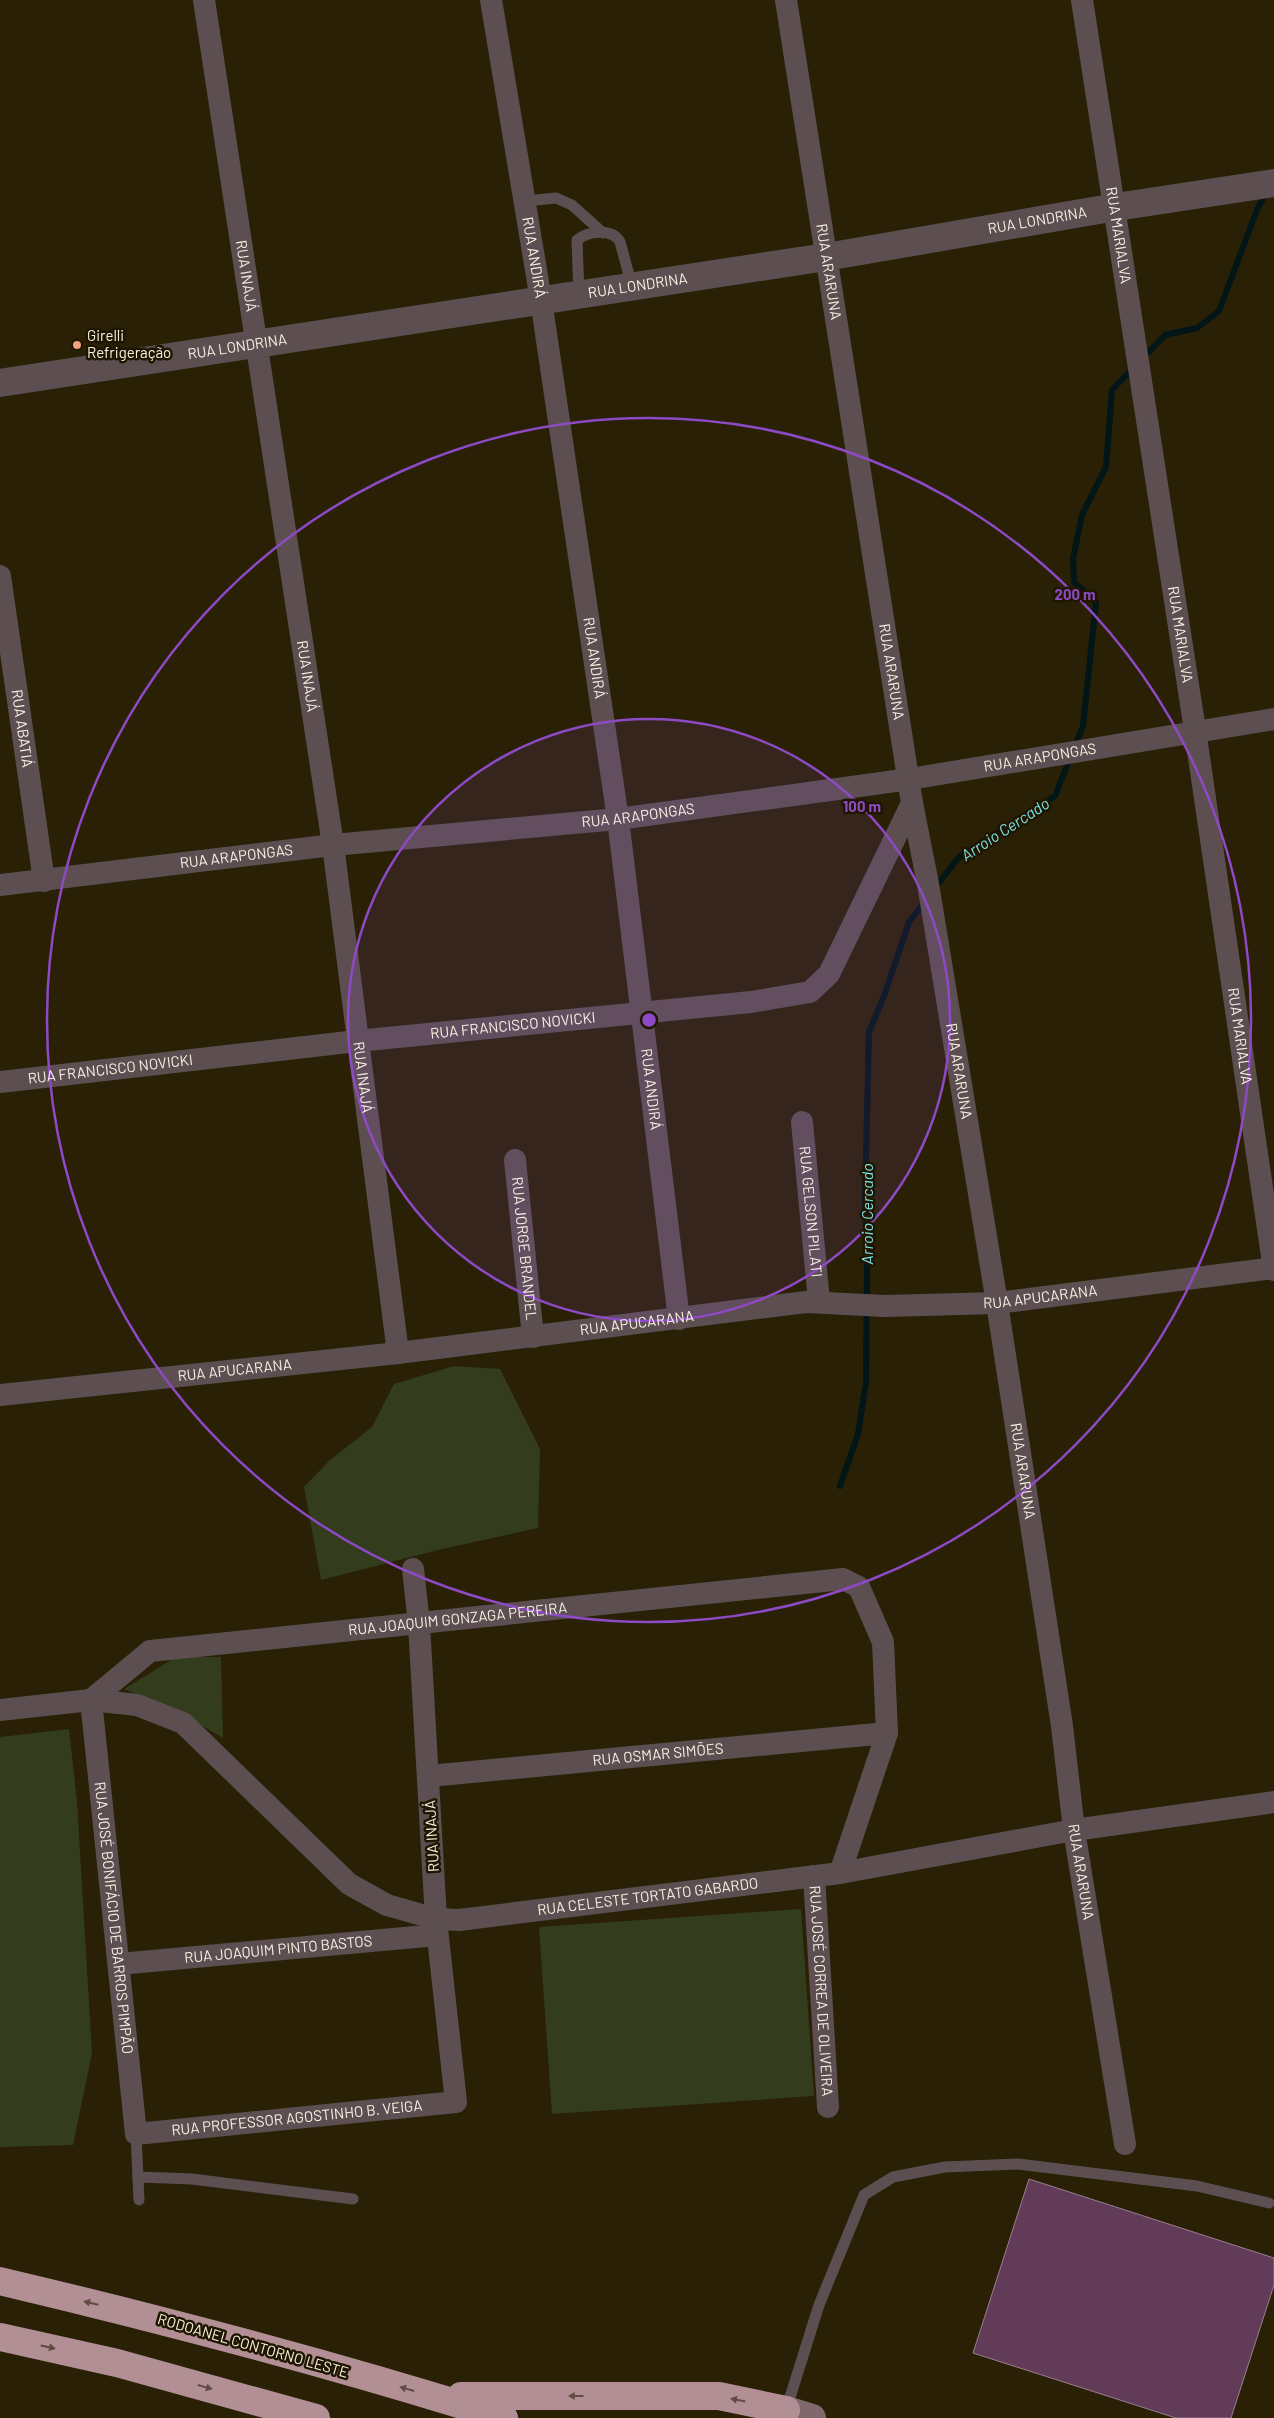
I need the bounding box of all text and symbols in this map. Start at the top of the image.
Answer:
street label: RUA MARIALVA [1103,185,1136,285]
street label: RUA LONDRINA [986,202,1088,237]
street label: RUA ANDIRÁ [519,215,551,299]
street label: RUA ARARUNA [813,222,846,321]
street label: RUA INAJÁ [233,239,261,313]
street label: RUA LONDRINA [587,268,688,301]
place label: Girelli Refrigeração [87,326,171,361]
street label: RUA LONDRINA [186,329,288,362]
marker: Girelli Refrigeração [71,339,83,351]
text: 200 m [1054,585,1096,603]
street label: RUA MARIALVA [1165,585,1198,684]
street label: RUA ANDIRÁ [580,616,610,700]
street label: RUA ARARUNA [876,622,909,721]
street label: RUA INAJÁ [294,639,323,713]
street label: RUA ABATIÁ [8,688,38,769]
street label: RUA ARAPONGAS [982,738,1097,775]
water label: Arroio Cercado [957,793,1052,864]
text: 100 m [843,797,881,815]
street label: RUA ARAPONGAS [581,799,696,830]
street label: RUA ARAPONGAS [179,840,294,871]
street label: RUA MARIALVA [1225,986,1257,1085]
street label: RUA FRANCISCO NOVICKI [429,1007,596,1042]
centre of rings [640,1011,658,1029]
street label: RUA ARARUNA [943,1022,977,1120]
street label: RUA INAJÁ [350,1040,377,1114]
street label: RUA ANDIRÁ [638,1047,666,1131]
street label: RUA FRANCISCO NOVICKI [27,1050,194,1087]
street label: RUA GELSON PILATI [796,1145,827,1278]
water label: Arroio Cercado [857,1163,876,1265]
street label: RUA JORGE BRANDEL [509,1176,541,1321]
street label: RUA APUCARANA [983,1280,1098,1312]
street label: RUA APUCARANA [579,1306,695,1338]
street label: RUA APUCARANA [177,1354,293,1384]
street label: RUA ARARUNA [1008,1422,1040,1520]
street label: RUA JOAQUIM GONZAGA PEREIRA [347,1598,568,1638]
street label: RUA OSMAR SIMÕES [592,1738,724,1769]
street label: RUA JOSÉ BONIFÁCIO DE BARROS PIMPÃO [92,1781,138,2055]
street label: RUA INAJÁ [420,1800,442,1872]
street label: RUA ARARUNA [1065,1823,1098,1921]
street label: RUA CELESTE TORTATO GABARDO [536,1873,759,1918]
street label: RUA JOSÉ CORREA DE OLIVEIRA [807,1885,837,2097]
street label: RUA JOAQUIM PINTO BASTOS [183,1931,373,1966]
street label: RUA PROFESSOR AGOSTINHO B. VEIGA [170,2095,423,2138]
one-way arrow [84,2299,99,2307]
street label: RODOANEL CONTORNO LESTE [156,2309,351,2381]
one-way arrow [40,2344,56,2352]
one-way arrow [198,2383,213,2391]
one-way arrow [400,2384,415,2392]
one-way arrow [568,2392,584,2400]
one-way arrow [730,2396,746,2404]

